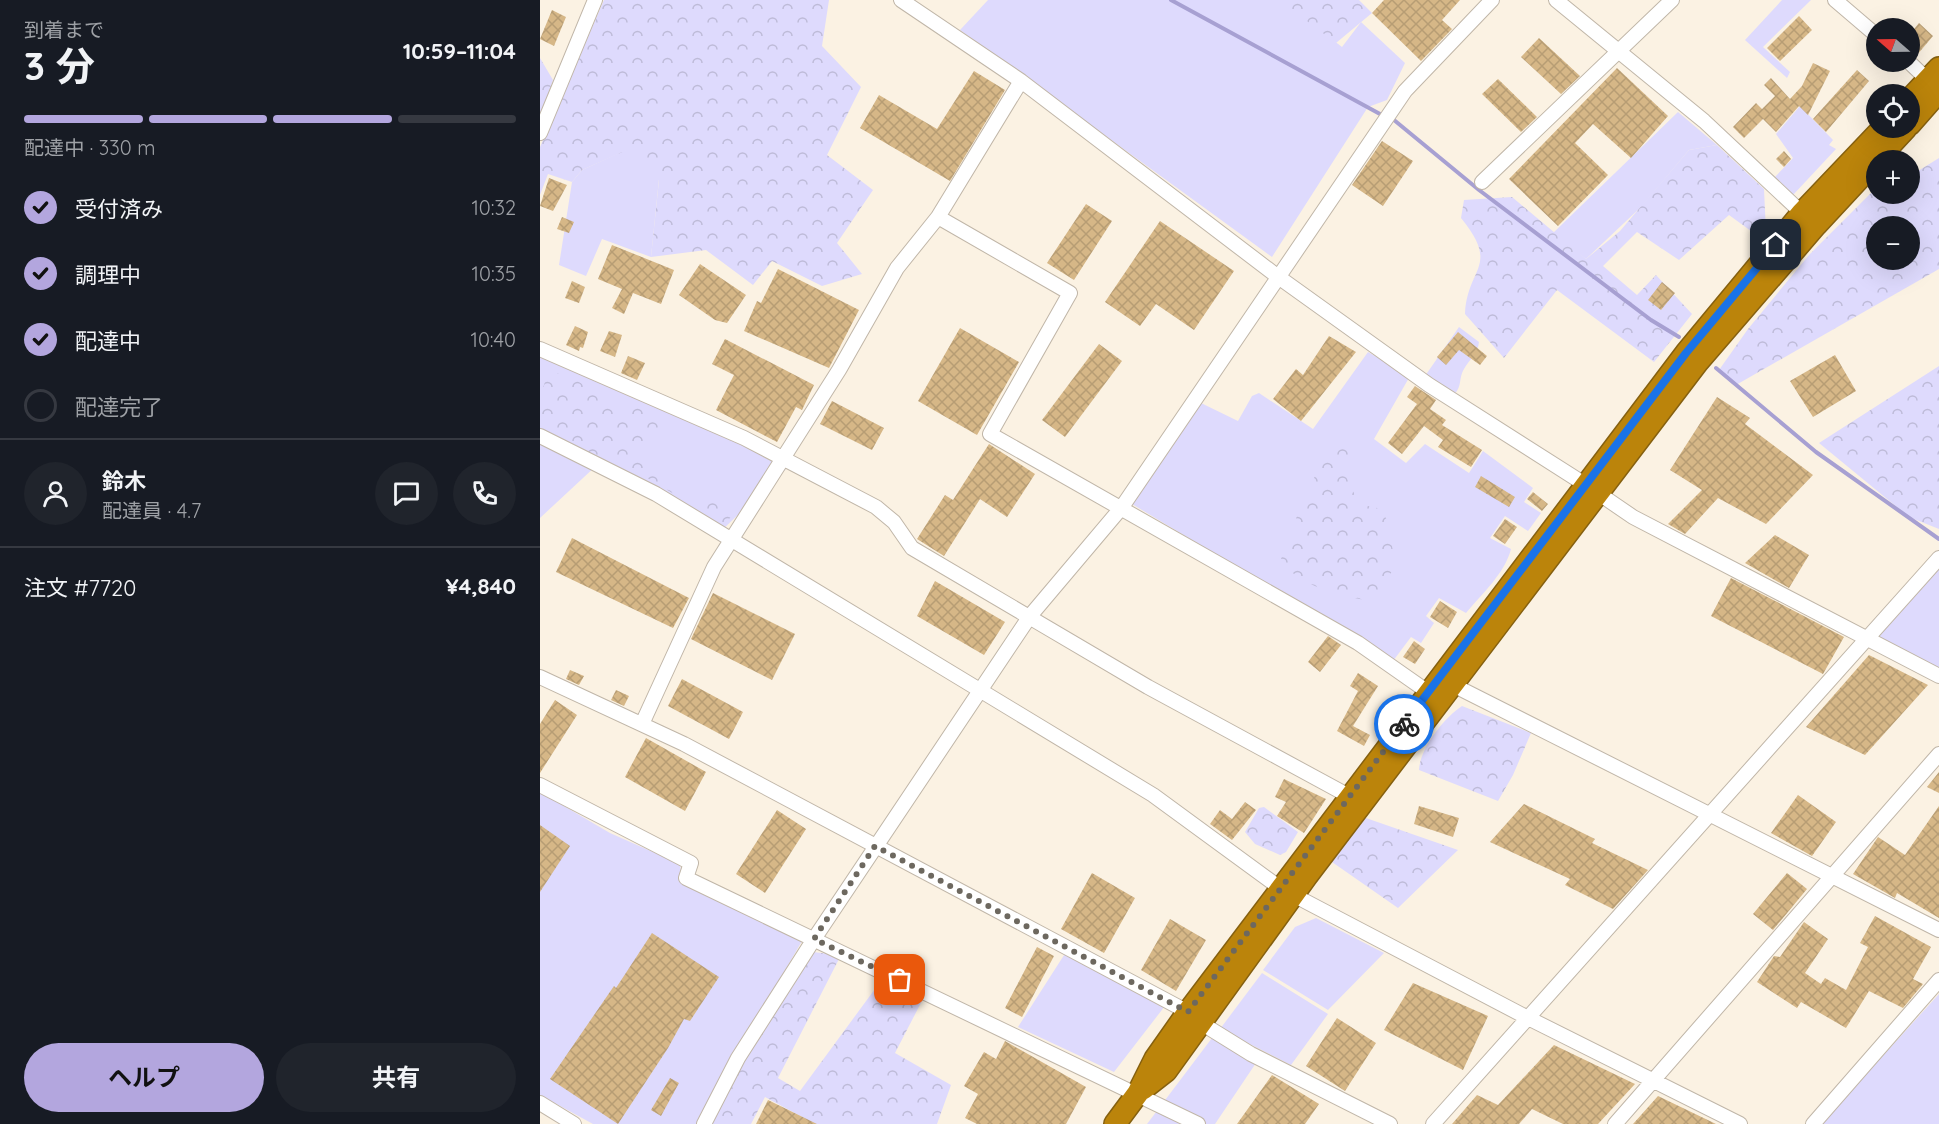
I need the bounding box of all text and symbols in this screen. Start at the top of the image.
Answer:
text: 到着まで [24,17,104,42]
north arrow [1866,18,1920,72]
map controls [1866,18,1920,270]
text: 10:59–11:04 [403,37,516,65]
text: 3 分 [24,41,95,90]
button: locate [1866,84,1920,138]
text: 配達中 · 330 m [24,135,155,160]
button: + [1866,150,1920,204]
icon: check [24,191,57,224]
text: 受付済み [75,195,163,223]
text: 10:32 [471,195,516,220]
button: − [1866,216,1920,270]
pin [1750,219,1801,270]
icon: home [1759,228,1792,261]
icon: check [24,257,57,290]
text: 調理中 [75,261,141,289]
text: 10:35 [472,261,516,286]
icon: check [24,323,57,356]
text: 配達中 [75,327,141,355]
text: 10:40 [471,327,516,352]
text: 配達完了 [75,393,163,421]
button: person [24,462,87,525]
button: chat [375,462,438,525]
button: phone [453,462,516,525]
text: 鈴木 [102,467,146,495]
text: 配達員 · 4.7 [102,498,201,523]
text: ¥4,840 [445,572,516,600]
text: 注文 #7720 [24,574,136,602]
courier [1374,694,1434,754]
icon: bike [1388,708,1421,741]
pin [874,954,925,1005]
icon: bag [883,963,916,996]
button: ヘルプ [24,1043,264,1112]
button: 共有 [276,1043,516,1112]

